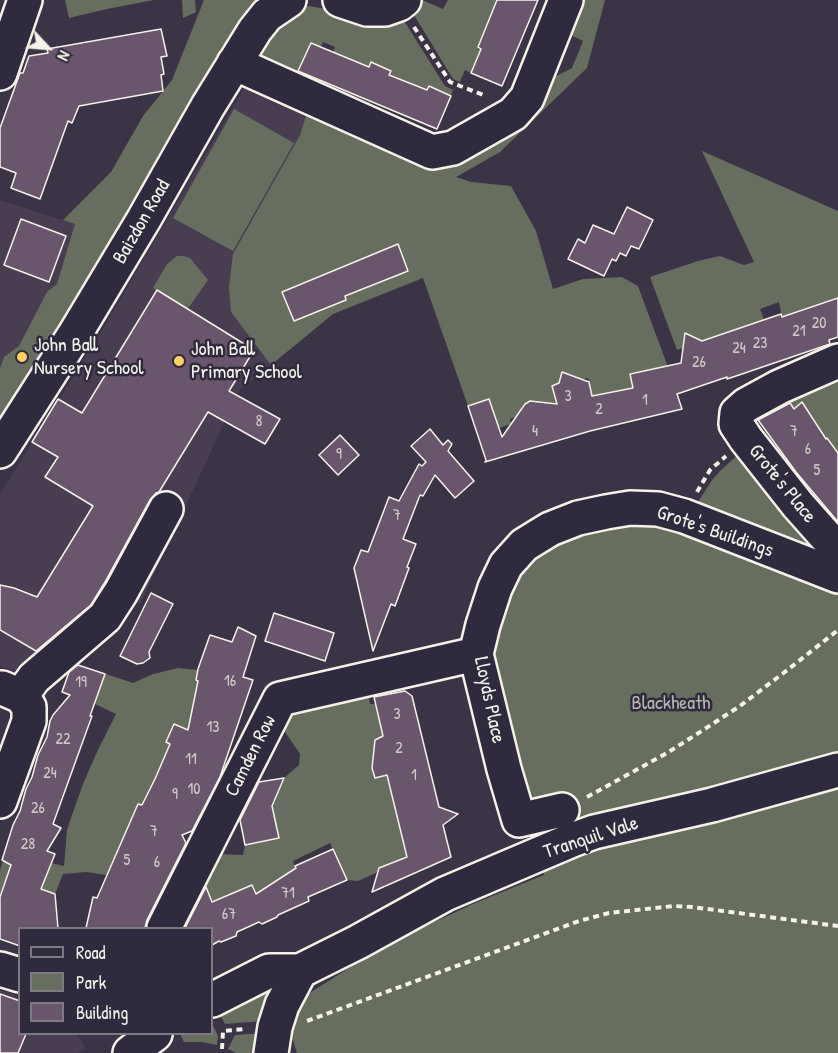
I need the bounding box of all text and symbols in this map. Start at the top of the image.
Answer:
north arrow [18,18,78,78]
text: N [52,47,76,65]
street label: Baizdon Road [108,176,176,268]
house number: 20 [812,314,826,334]
house number: 21 [792,322,806,342]
place label: John Ball Nursery School [34,334,144,381]
house number: 23 [753,334,767,354]
place label: John Ball Primary School [191,338,302,385]
house number: 24 [732,339,746,359]
marker: John Ball Nursery School [15,350,29,364]
house number: 26 [692,353,706,373]
marker: John Ball Primary School [172,354,186,368]
house number: 3 [564,387,572,407]
house number: 1 [642,391,648,411]
house number: 2 [595,400,603,420]
house number: 8 [256,412,262,432]
house number: 4 [532,422,538,442]
house number: 7 [790,422,798,442]
street label: Grote's Place [743,440,821,528]
house number: 6 [805,440,811,460]
house number: 9 [336,445,342,465]
house number: 5 [814,461,820,481]
street label: Grote's Buildings [654,501,776,563]
house number: 7 [393,506,401,526]
street label: Lloyds Place [468,655,510,745]
house number: 16 [224,672,236,692]
house number: 19 [75,673,87,693]
park label: Blackheath [632,692,710,716]
house number: 3 [393,705,401,725]
street label: Camden Row [220,711,282,801]
house number: 13 [207,718,219,738]
house number: 22 [56,730,70,750]
house number: 2 [395,739,403,759]
house number: 11 [185,750,197,770]
house number: 24 [43,764,57,784]
house number: 1 [411,766,417,786]
house number: 10 [188,780,200,800]
house number: 9 [172,785,178,805]
house number: 26 [31,799,45,819]
street label: Tranquil Vale [541,811,641,865]
house number: 7 [150,822,158,842]
house number: 28 [21,835,35,855]
house number: 5 [124,851,130,871]
house number: 6 [154,853,160,873]
house number: 71 [281,884,295,904]
house number: 67 [222,905,236,925]
legend [18,927,213,1035]
text: Road [76,940,106,965]
text: Park [76,970,106,995]
text: Building [76,1000,128,1025]

